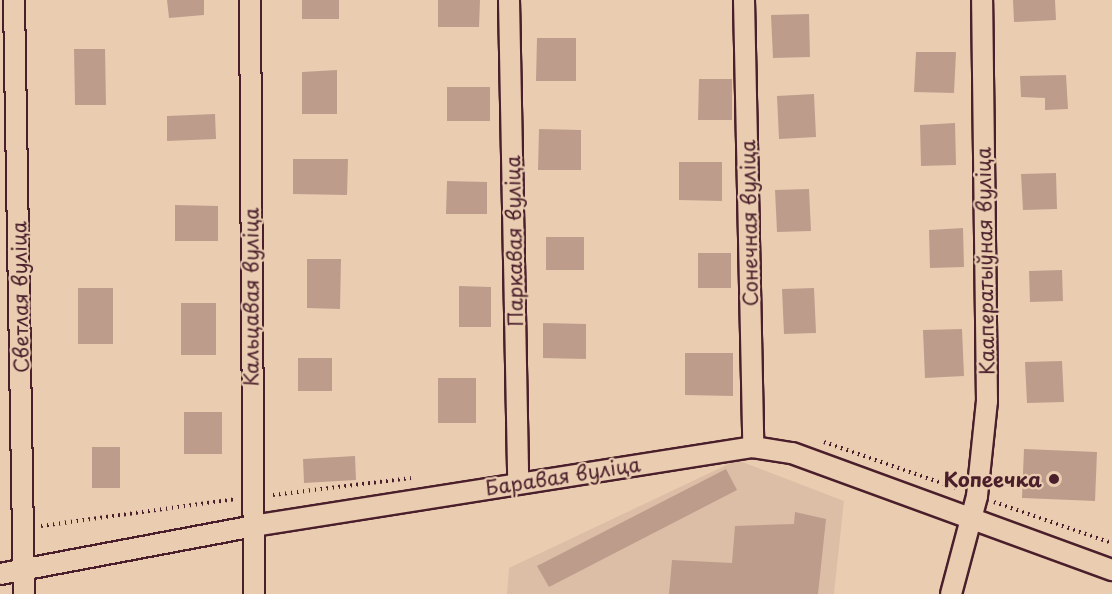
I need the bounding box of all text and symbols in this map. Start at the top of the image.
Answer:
street label: Сонечная вуліца [736,139,762,307]
street label: Кааператыўная вуліца [971,146,999,376]
street label: Паркавая вуліца [500,155,528,327]
street label: Кальцавая вуліца [239,207,263,387]
street label: Светлая вуліца [7,221,33,373]
street label: Баравая вуліца [483,452,643,500]
place label: Копеечка [943,467,1042,491]
marker: Копеечка [1047,472,1061,486]

